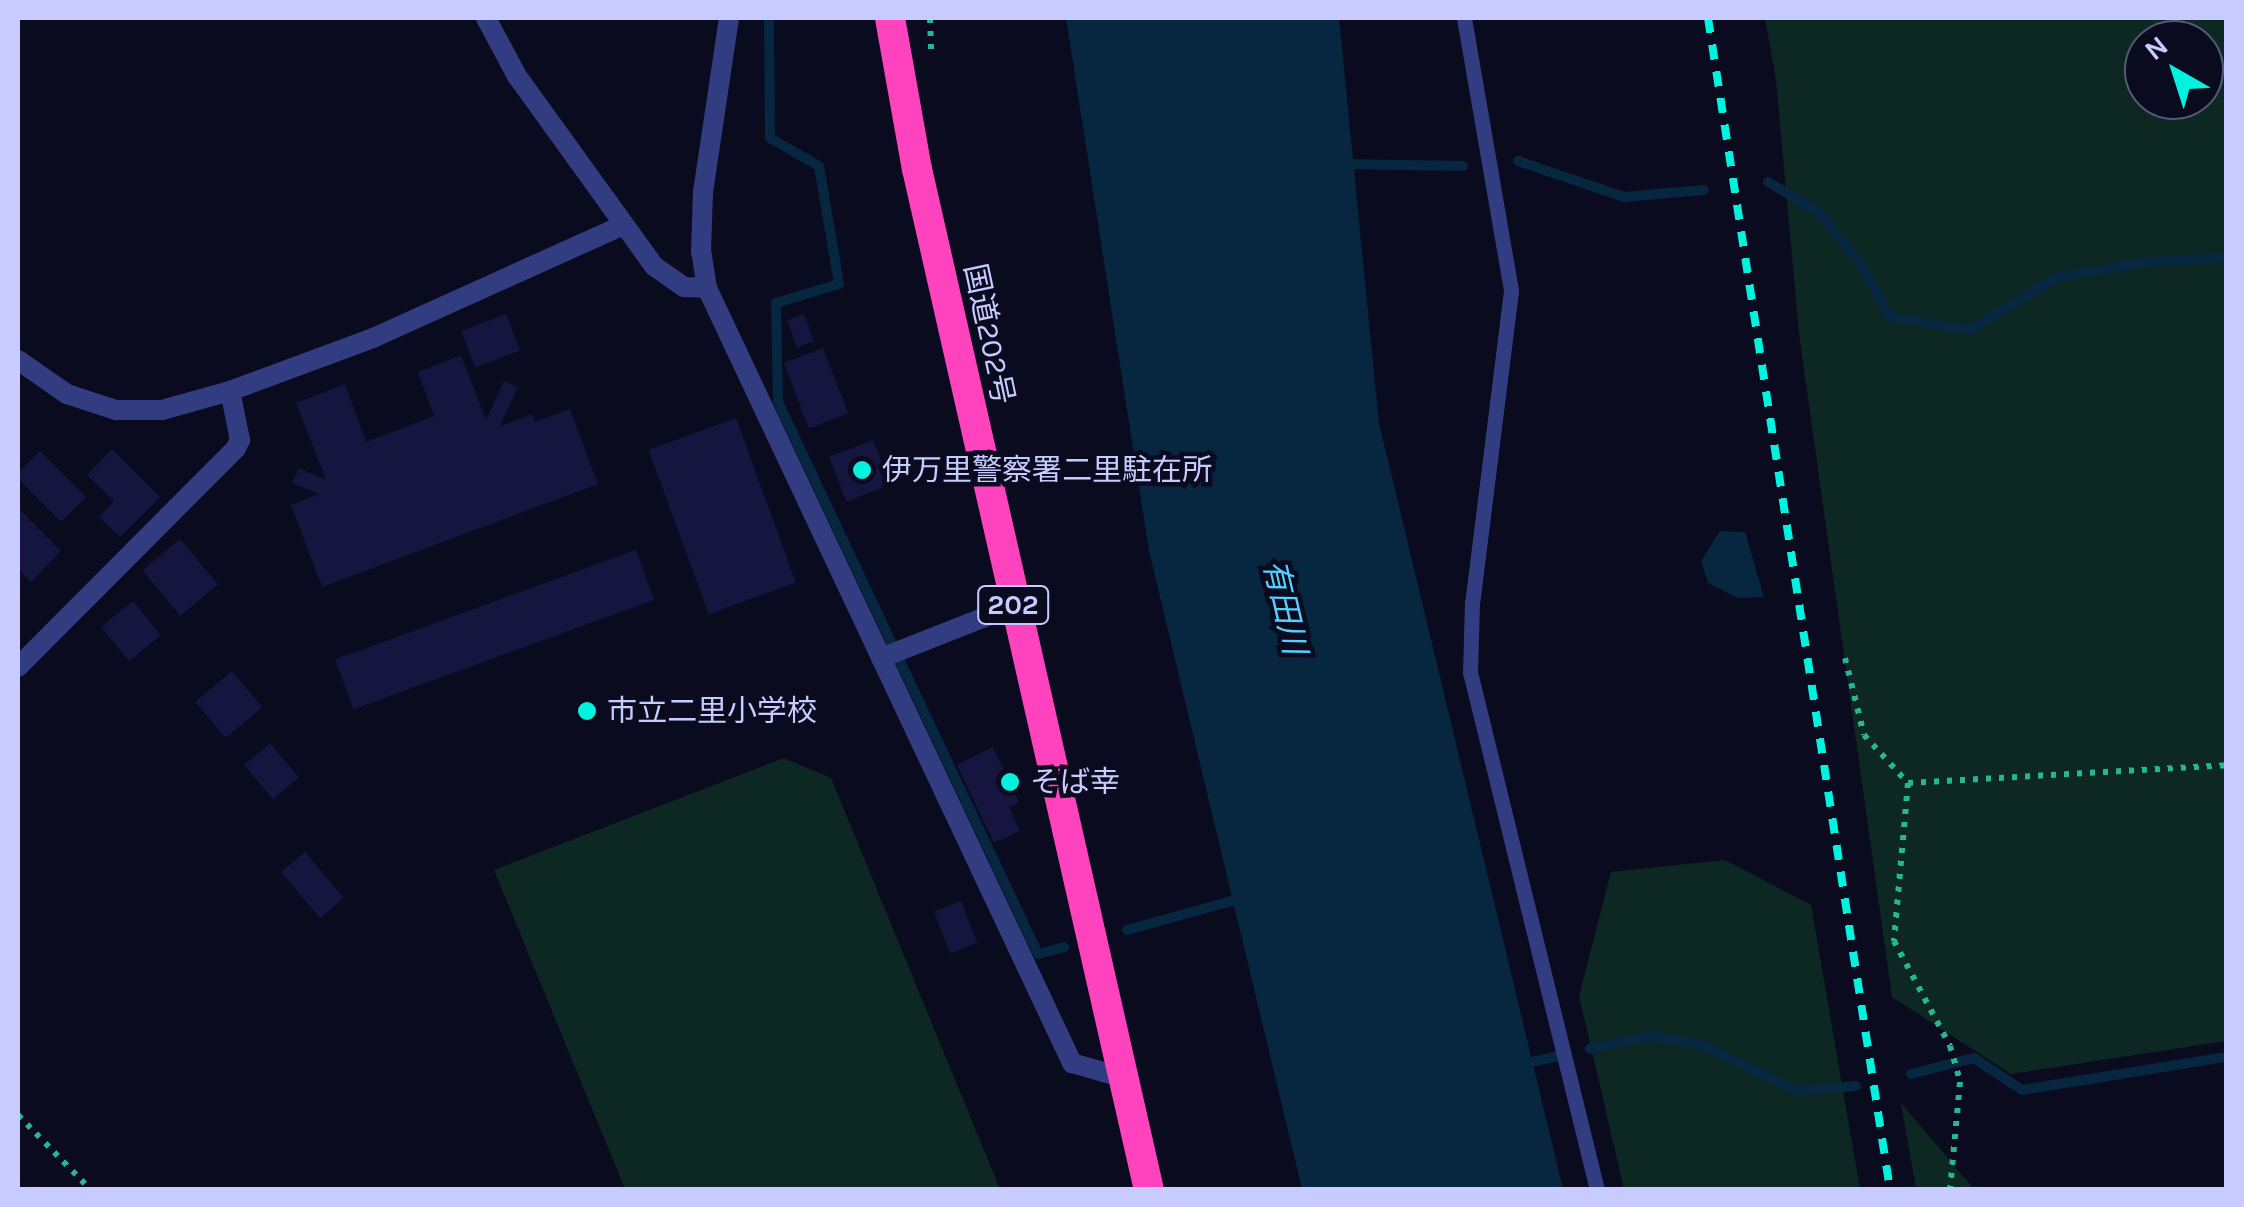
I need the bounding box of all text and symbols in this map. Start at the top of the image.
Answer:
north arrow [2124,20,2224,120]
text: N [2138,29,2174,67]
street label: 国道202号 [957,261,1021,407]
place label: 伊万里警察署二里駐在所 [882,452,1212,488]
marker: 伊万里警察署二里駐在所 [851,459,873,481]
water label: 有田川 [1254,556,1314,658]
road number: 202 [976,582,1050,628]
place label: 市立二里小学校 [607,693,817,729]
marker: 市立二里小学校 [576,700,598,722]
place label: そば幸 [1030,764,1120,800]
marker: そば幸 [999,771,1021,793]

